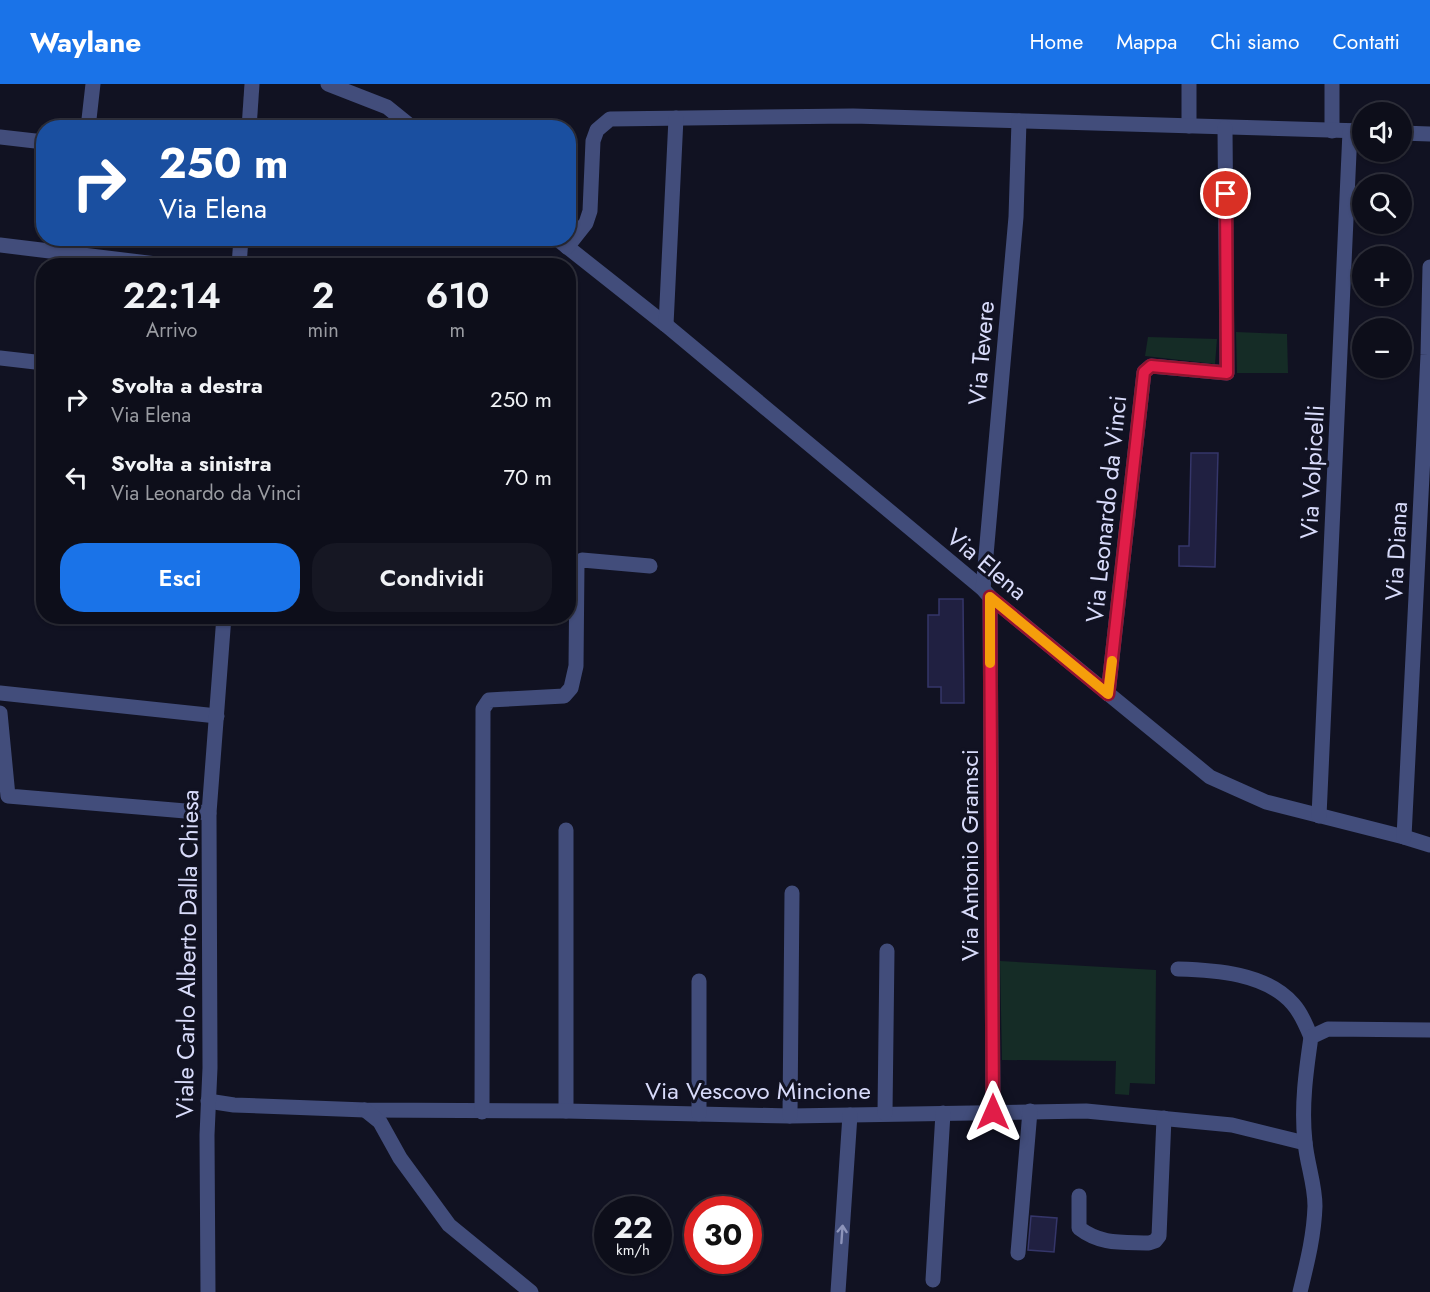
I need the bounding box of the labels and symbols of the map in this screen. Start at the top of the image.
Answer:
pin [1200,168,1251,219]
street label: Via Tevere [959,299,1003,407]
street label: Via Leonardo da Vinci [1077,394,1135,624]
street label: Via Volpicelli [1291,404,1333,540]
street label: Via Diana [1376,501,1416,601]
street label: Via Elena [939,520,1035,608]
street label: Via Antonio Gramsci [952,749,987,961]
street label: Viale Carlo Alberto Dalla Chiesa [167,789,207,1119]
street label: Via Vescovo Mincione [645,1073,871,1108]
position arrow [961,1080,1025,1144]
speed limit sign: 30 [684,1196,762,1274]
one-way arrow [837,1224,848,1244]

